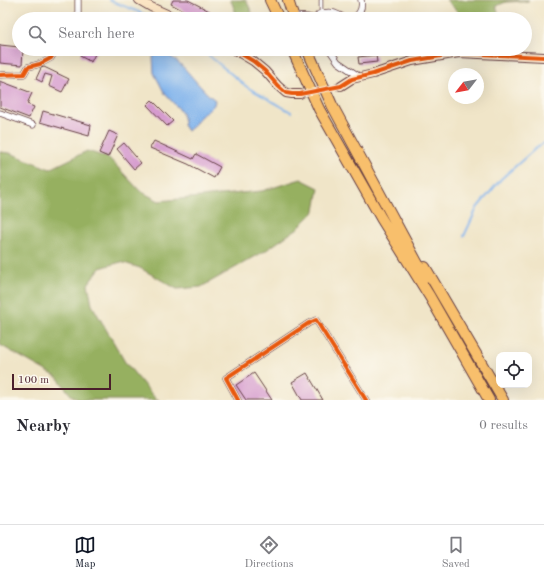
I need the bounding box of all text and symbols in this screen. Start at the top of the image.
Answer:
search box [12,12,532,56]
icon: search [26,23,48,45]
text: Search here [58,27,135,42]
north arrow [448,68,484,104]
map controls [496,352,532,388]
button: locate [496,352,532,388]
scale bar [12,372,111,391]
text: 100 m [18,375,49,386]
text: Nearby [16,418,71,435]
text: 0 results [479,419,528,432]
tab: Map [74,534,96,572]
tab: Directions [245,534,293,572]
tab: Saved [442,534,470,572]

